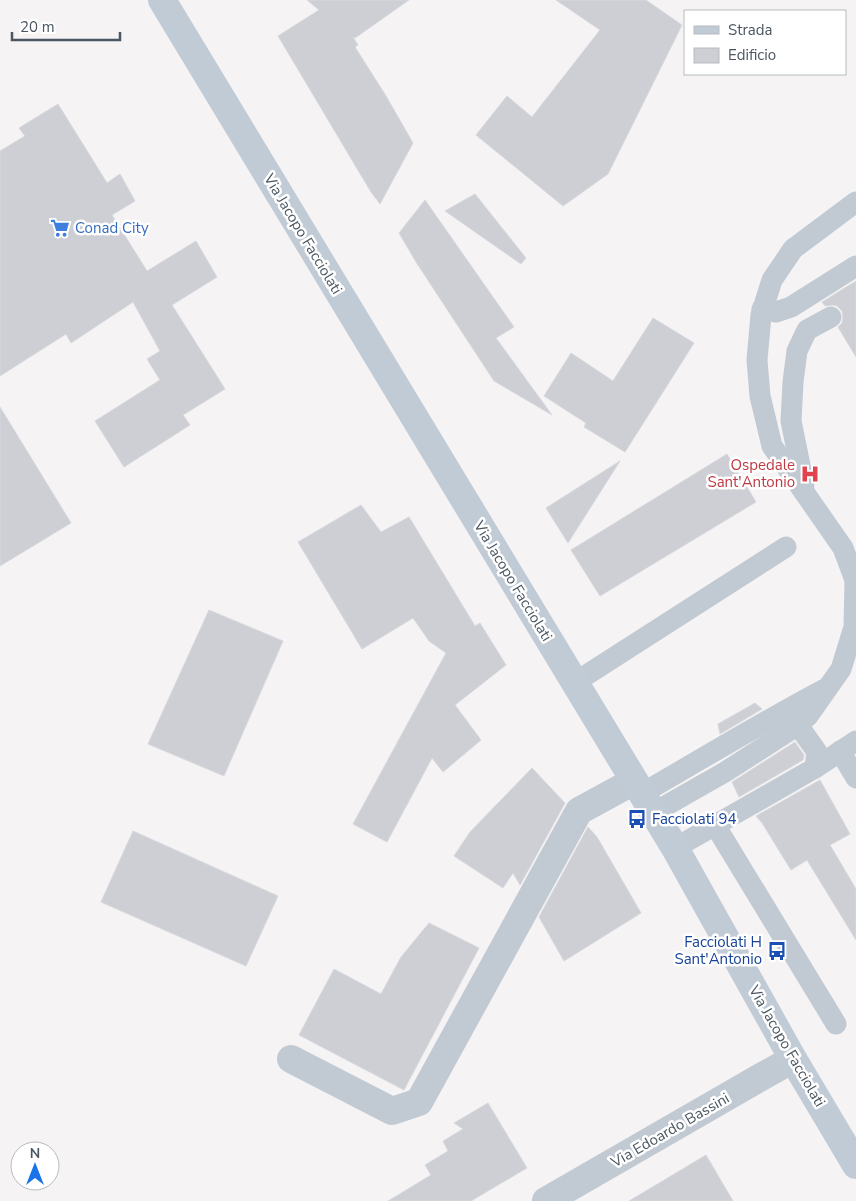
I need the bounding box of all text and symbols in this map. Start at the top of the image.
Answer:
scale bar [12,10,120,42]
legend [684,10,846,75]
text: 20 m [20,17,55,37]
text: Strada [728,20,772,40]
text: Edificio [728,45,776,65]
street label: Via Jacopo Facciolati [259,169,347,298]
supermarket icon: Conad City [49,217,71,239]
place label: Conad City [75,218,149,238]
place label: Ospedale Sant'Antonio [707,455,795,492]
hospital icon: Ospedale Sant'Antonio [799,463,821,485]
street label: Via Jacopo Facciolati [469,516,557,645]
bus stop icon: Facciolati 94 [626,808,648,830]
place label: Facciolati 94 [652,809,736,829]
place label: Facciolati H Sant'Antonio [674,932,762,969]
bus stop icon: Facciolati H Sant'Antonio [766,940,788,962]
street label: Via Jacopo Facciolati [744,981,830,1110]
street label: Via Edoardo Bassini [606,1088,733,1173]
north arrow [10,1141,60,1191]
text: N [30,1144,40,1163]

